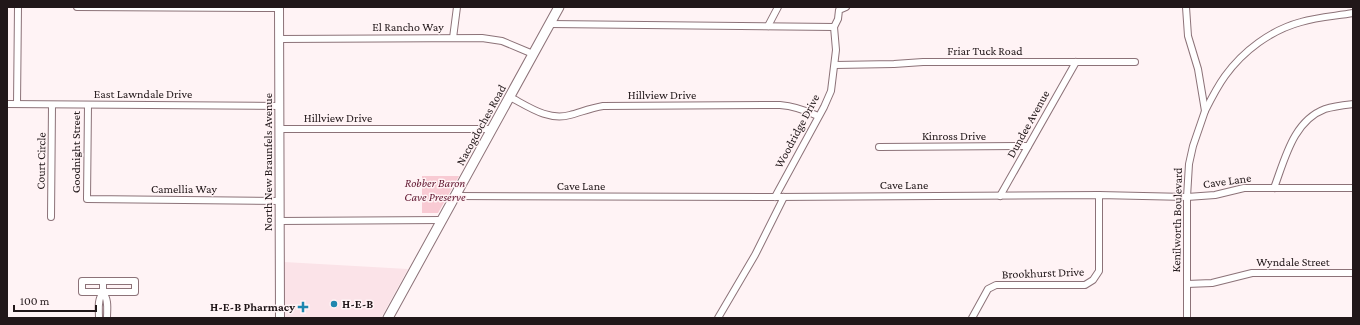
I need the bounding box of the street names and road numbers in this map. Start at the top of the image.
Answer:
street label: El Rancho Way [372,20,444,34]
street label: Friar Tuck Road [947,44,1023,58]
street label: Nacogdoches Road [453,82,509,168]
street label: East Lawndale Drive [94,87,192,101]
street label: Hillview Drive [628,88,696,102]
street label: Dundee Avenue [1004,88,1052,160]
street label: Woodridge Drive [772,92,822,170]
street label: North New Braunfels Avenue [261,93,275,231]
street label: Goodnight Street [69,110,83,193]
street label: Hillview Drive [304,111,372,125]
street label: Kinross Drive [922,129,986,143]
street label: Court Circle [34,132,48,190]
street label: Kenilworth Boulevard [1169,167,1185,273]
street label: Cave Lane [1202,171,1252,191]
street label: Cave Lane [880,178,928,192]
street label: Cave Lane [557,179,605,193]
street label: Camellia Way [151,182,218,196]
street label: Wyndale Street [1256,255,1331,269]
street label: Brookhurst Drive [1002,265,1084,281]

